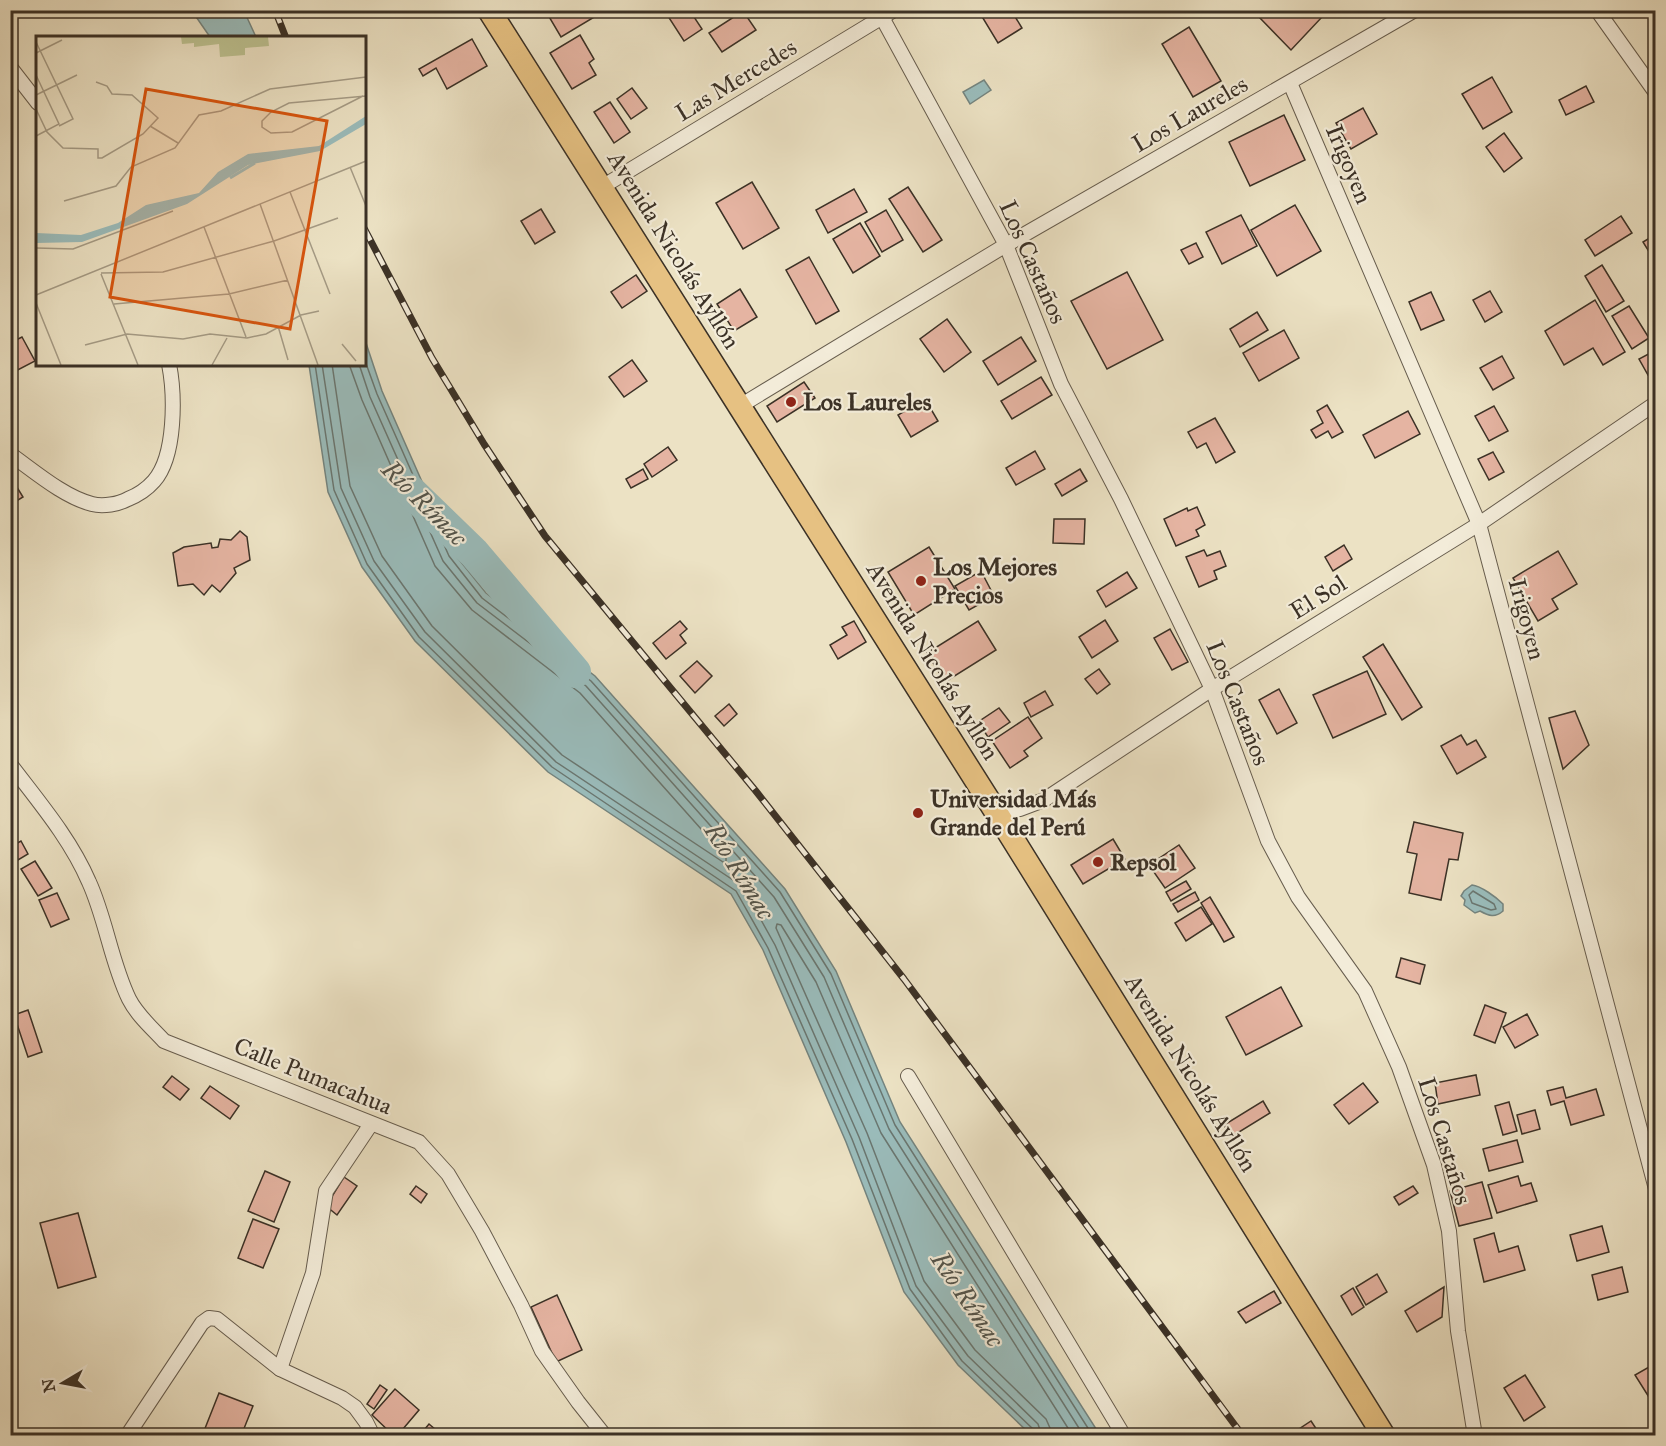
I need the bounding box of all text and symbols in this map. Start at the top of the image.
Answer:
street label: Las Mercedes [670,32,802,128]
inset map [36,36,366,366]
street label: Los Laureles [1127,69,1253,159]
street label: Irigoyen [1319,120,1379,208]
street label: Avenida Nicolás Ayllón [600,145,747,354]
street label: Los Castaños [992,196,1074,328]
place label: Los Laureles [803,387,932,417]
marker: Los Laureles [784,395,798,409]
water label: Río Rímac [375,453,475,553]
place label: Los Mejores Precios [933,552,1057,610]
street label: Avenida Nicolás Ayllón [859,556,1006,765]
street label: El Sol [1284,568,1352,626]
marker: Los Mejores Precios [914,574,928,588]
street label: Irigoyen [1502,575,1552,663]
street label: Los Castaños [1199,636,1277,770]
place label: Universidad Más Grande del Perú [930,784,1096,842]
marker: Universidad Más Grande del Perú [911,806,925,820]
water label: Río Rímac [697,816,783,926]
place label: Repsol [1110,847,1177,877]
marker: Repsol [1091,855,1105,869]
street label: Avenida Nicolás Ayllón [1117,968,1264,1177]
street label: Calle Pumacahua [230,1031,397,1122]
street label: Los Castaños [1411,1074,1479,1208]
water label: Río Rímac [924,1244,1012,1353]
north arrow [33,1353,93,1413]
text: N [38,1377,59,1394]

